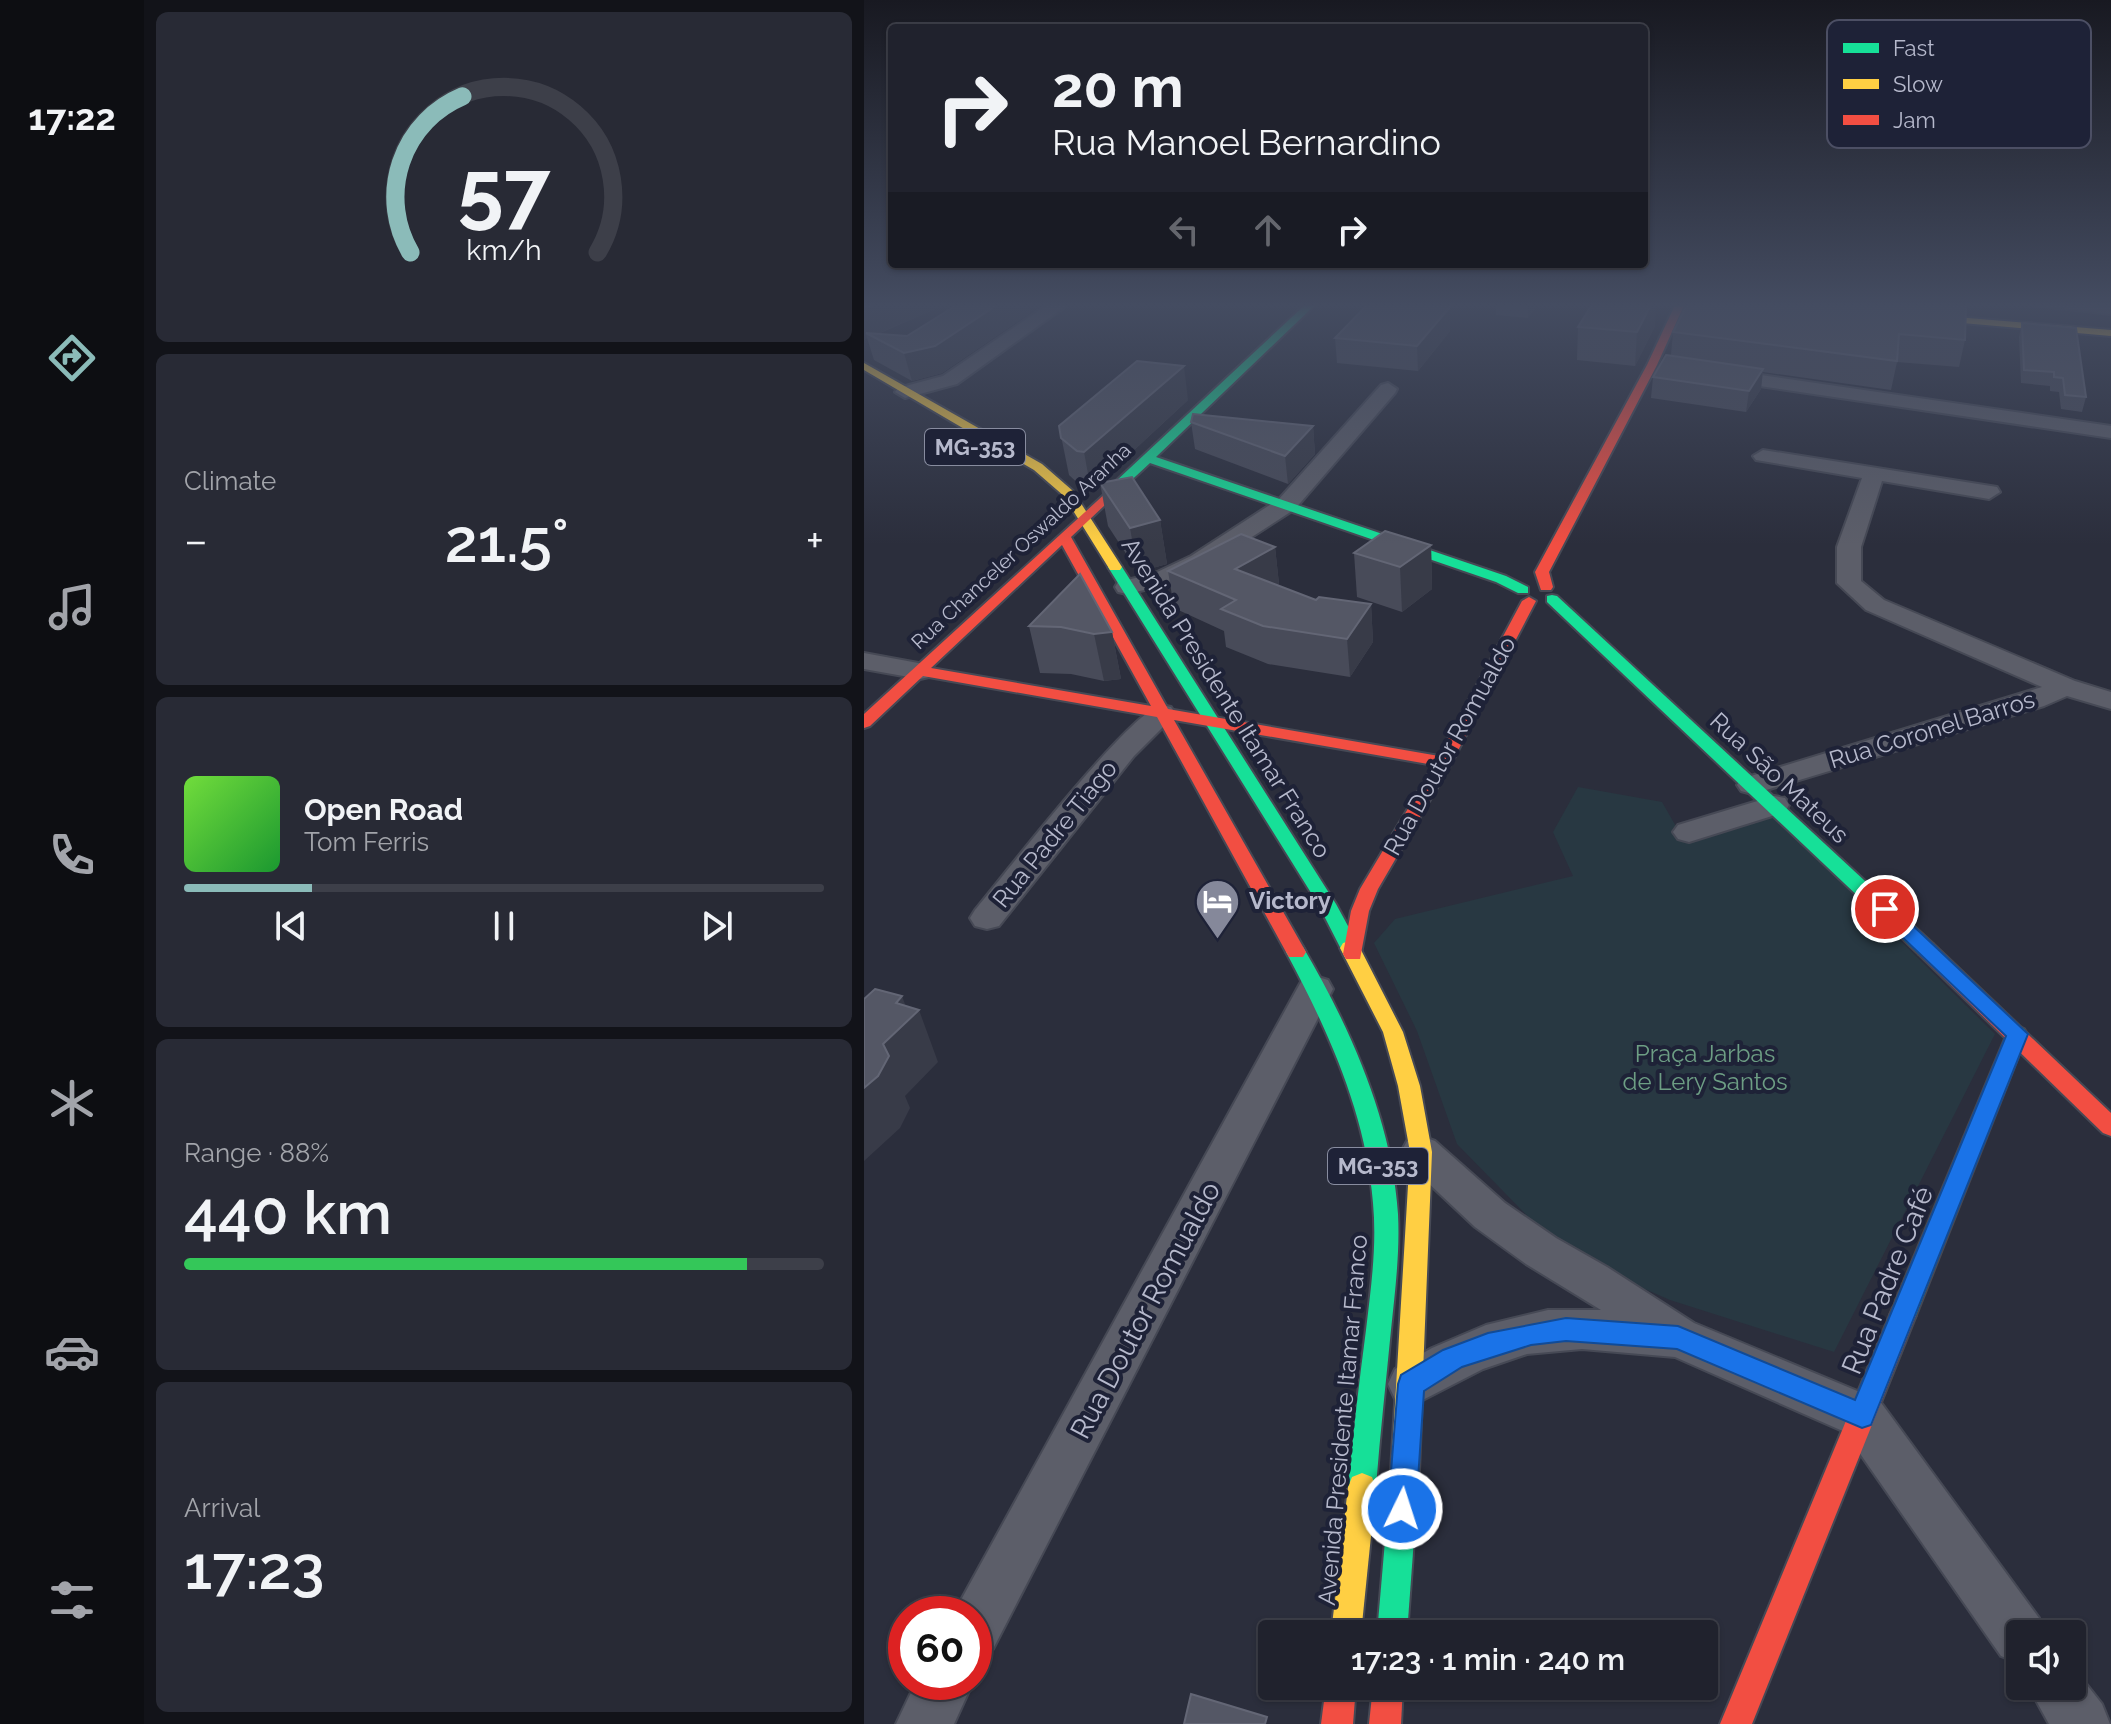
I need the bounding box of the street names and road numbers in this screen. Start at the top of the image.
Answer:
road number: MG-353 [925,429,1025,465]
street label: Rua Chanceler Oswaldo Aranha [906,438,1136,654]
street label: Avenida Presidente Itamar Franco [1116,532,1337,863]
street label: Rua Doutor Romualdo [1377,631,1522,860]
street label: Rua Coronel Barros [1826,684,2038,775]
street label: Rua São Mateus [1704,706,1855,849]
street label: Rua Padre Tiago [986,754,1123,913]
road number: MG-353 [1328,1148,1428,1184]
street label: Rua Doutor Romualdo [1064,1176,1227,1444]
street label: Rua Padre Café [1835,1181,1940,1379]
street label: Avenida Presidente Itamar Franco [1312,1233,1373,1607]

